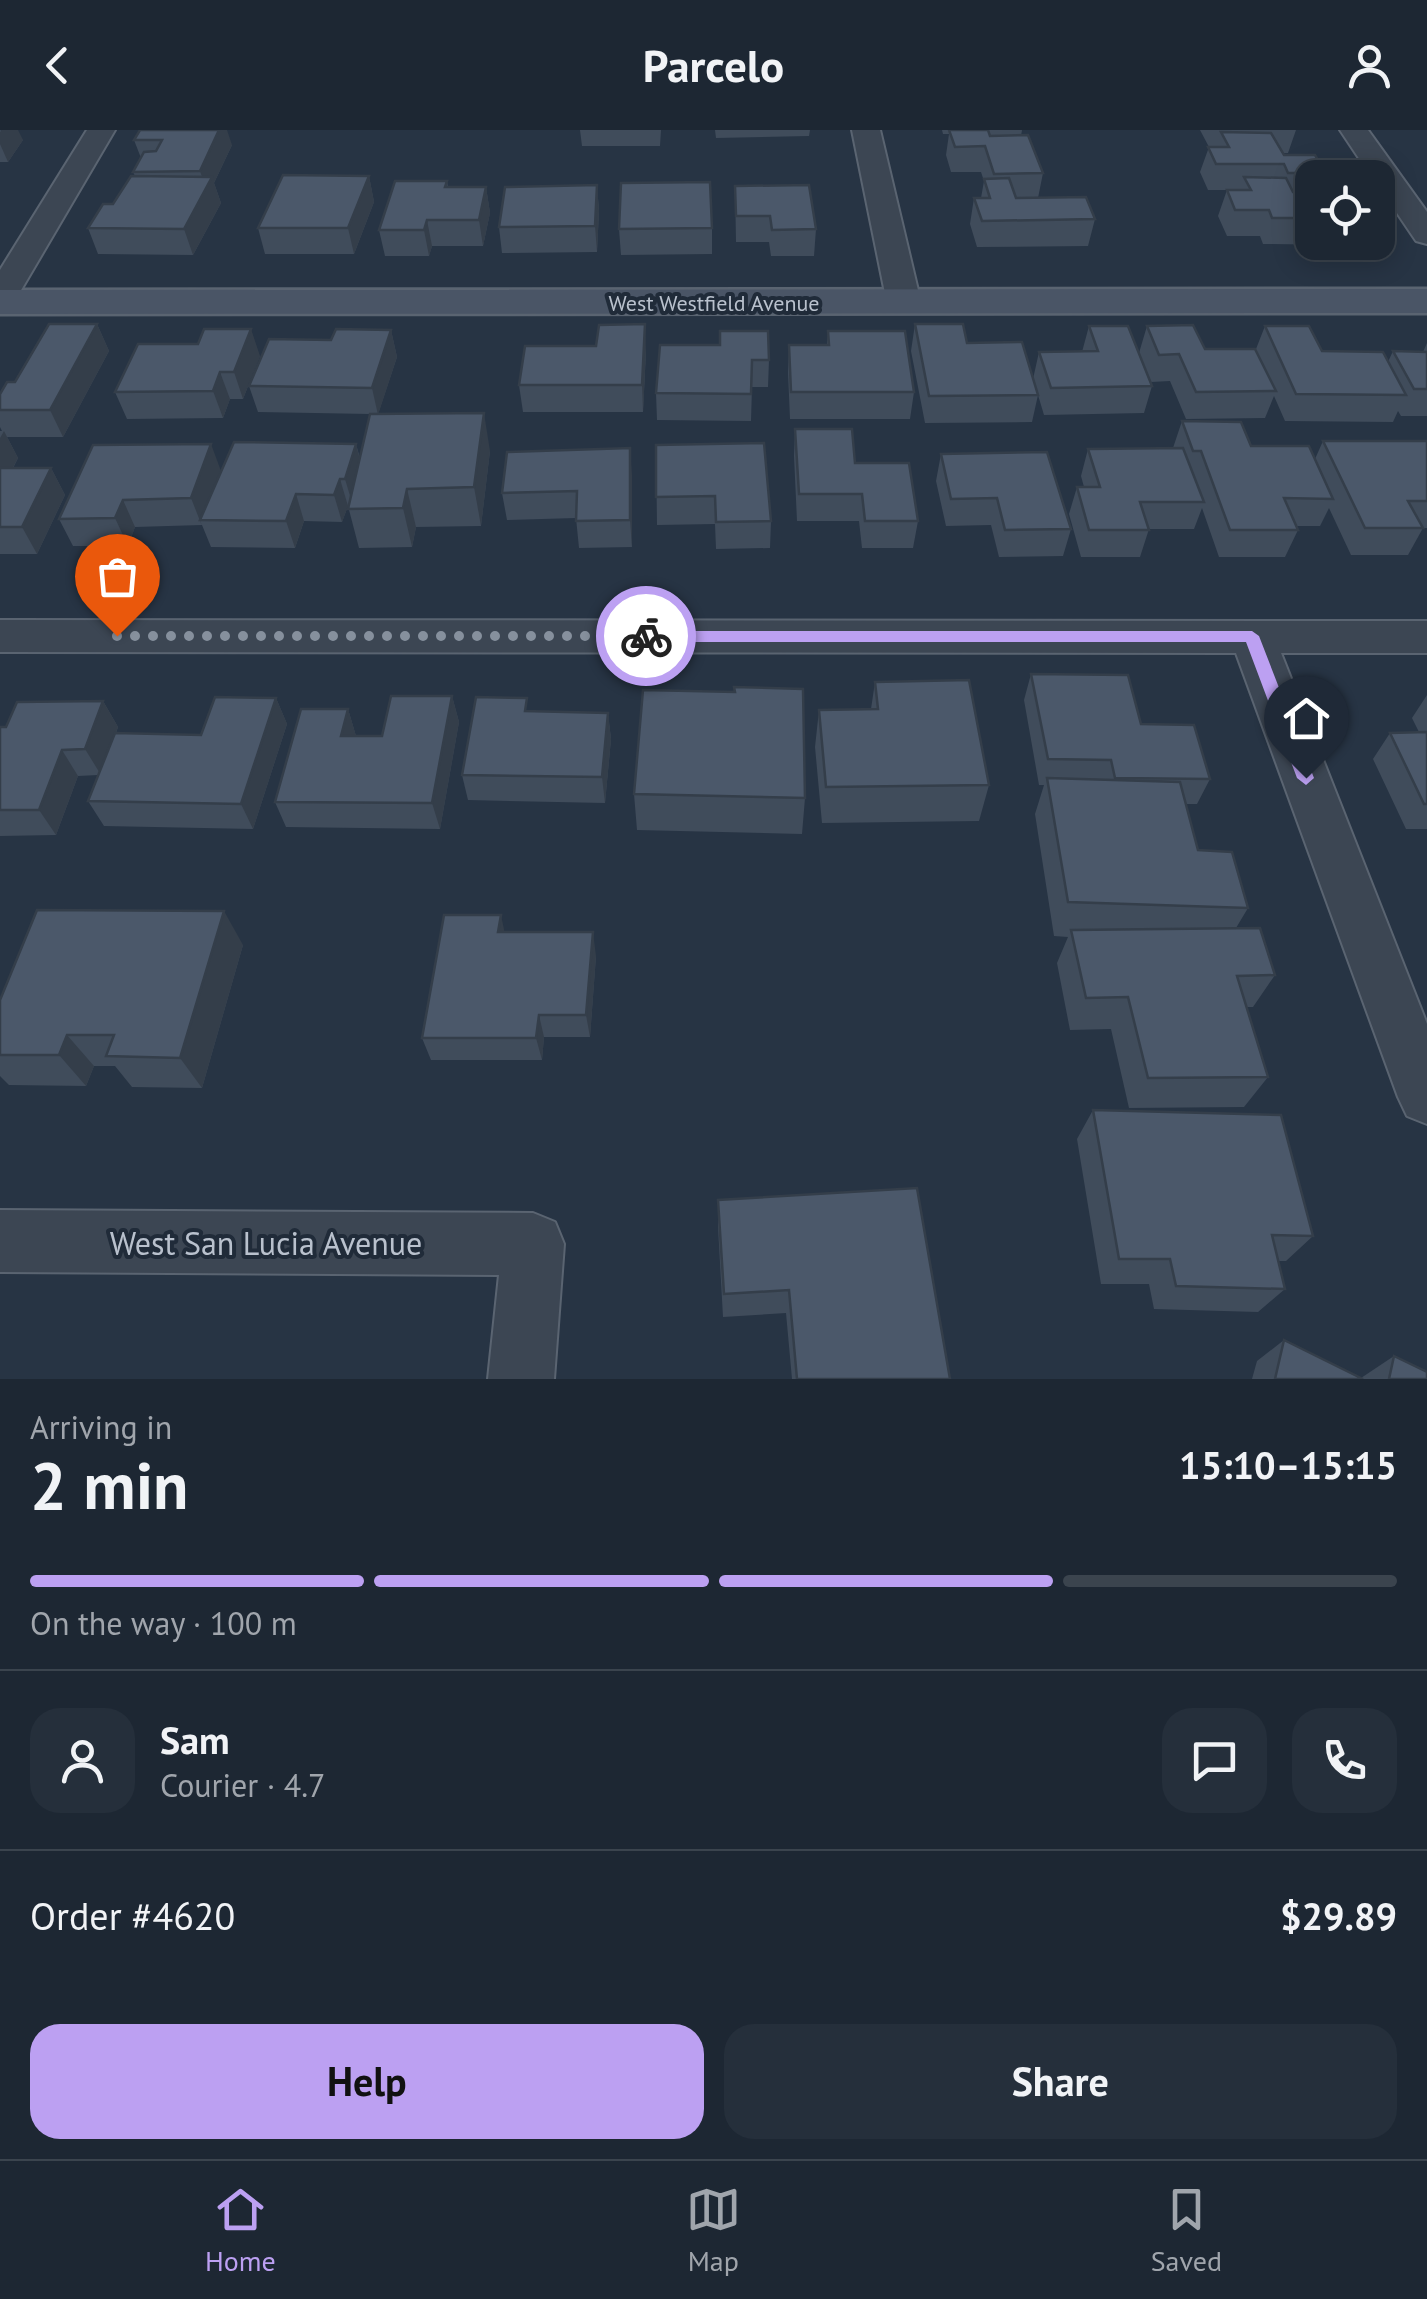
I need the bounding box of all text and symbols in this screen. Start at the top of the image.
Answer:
text: Parcelo [643,36,784,94]
icon: back [30,38,85,93]
icon: person [1342,38,1397,93]
map controls [1295,160,1395,260]
button: locate [1295,160,1395,260]
street label: West Westfield Avenue [608,289,820,317]
pin [75,534,160,637]
icon: bag [90,549,145,604]
courier [596,586,696,686]
icon: bike [619,609,674,664]
pin [1264,676,1349,779]
icon: home [1279,691,1334,746]
street label: West San Lucia Avenue [110,1222,422,1264]
text: Arriving in [30,1406,172,1448]
text: 15:10–15:15 [1179,1440,1397,1489]
text: 2 min [30,1443,189,1527]
text: On the way · 100 m [30,1602,297,1644]
button: person [30,1708,135,1813]
button: chat [1162,1708,1267,1813]
button: phone [1292,1708,1397,1813]
text: Sam [160,1715,230,1764]
text: Courier · 4.7 [160,1764,326,1806]
text: Order #4620 [30,1891,235,1940]
text: $29.89 [1280,1891,1397,1940]
button: Help [30,2024,704,2139]
button: Share [724,2024,1397,2139]
tab: Home [205,2182,276,2279]
tab: Map [686,2182,741,2279]
tab: Saved [1151,2182,1222,2279]

